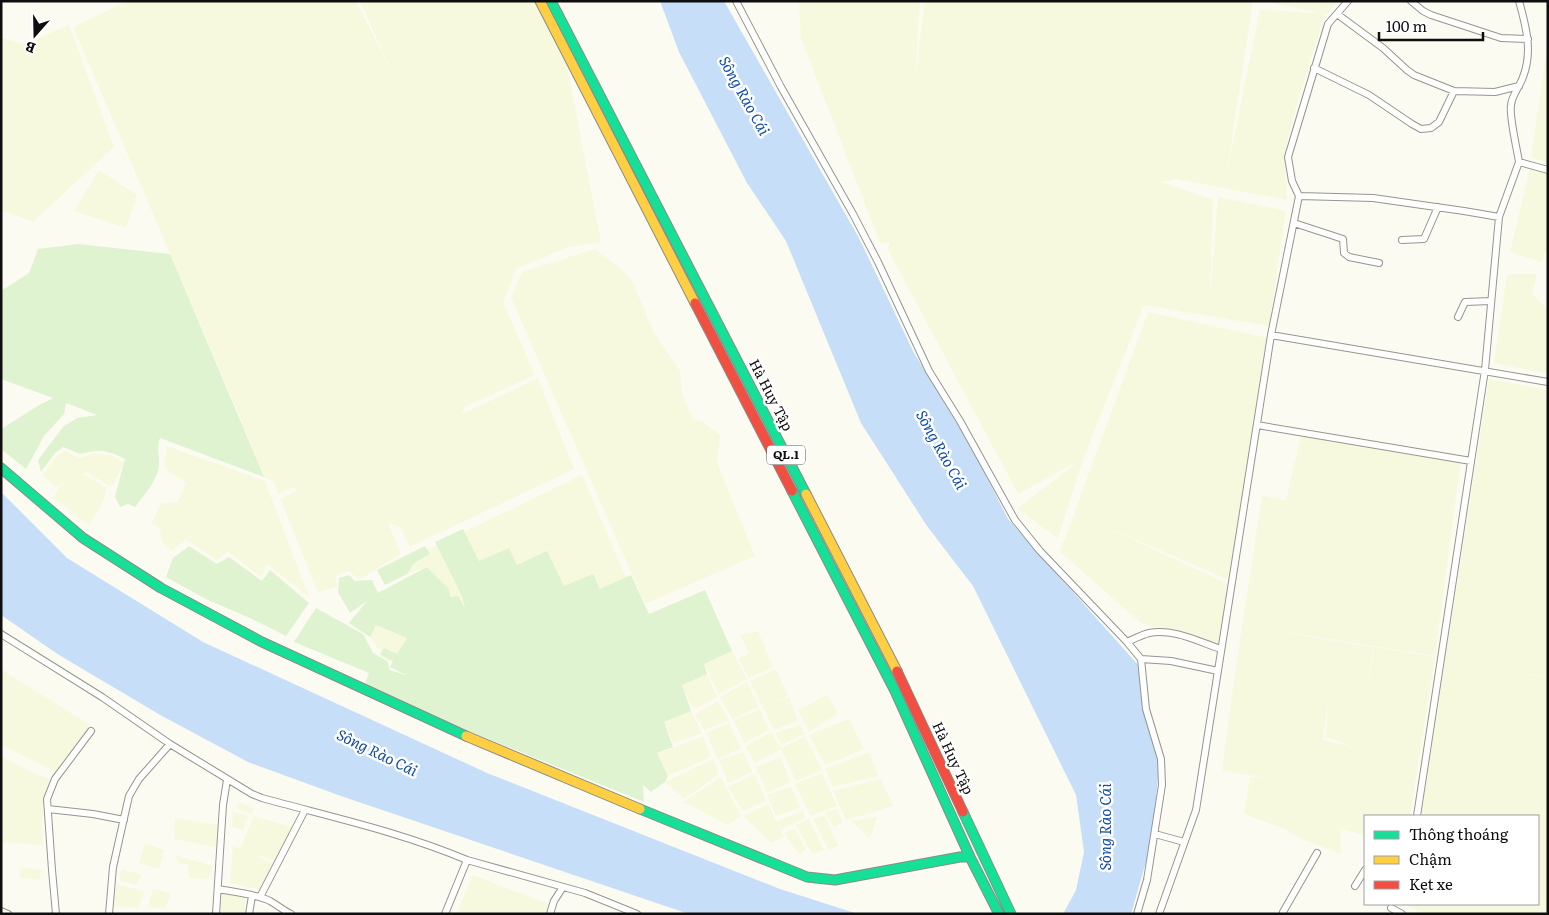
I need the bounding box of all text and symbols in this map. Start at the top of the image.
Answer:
north arrow [10,10,60,60]
scale bar [1379,10,1483,42]
text: 100 m [1386,14,1427,37]
text: B [22,37,38,59]
water label: Sông Rào Cái [714,52,777,139]
street label: Hà Huy Tập [745,355,799,434]
water label: Sông Rào Cái [911,406,974,493]
road number: QL.1 [767,446,805,464]
street label: Hà Huy Tập [928,718,980,797]
water label: Sông Rào Cái [333,722,422,781]
water label: Sông Rào Cái [1093,783,1116,871]
legend [1364,815,1539,905]
text: Thông thoáng [1409,822,1509,845]
text: Chậm [1409,847,1452,870]
text: Kẹt xe [1409,872,1453,895]

